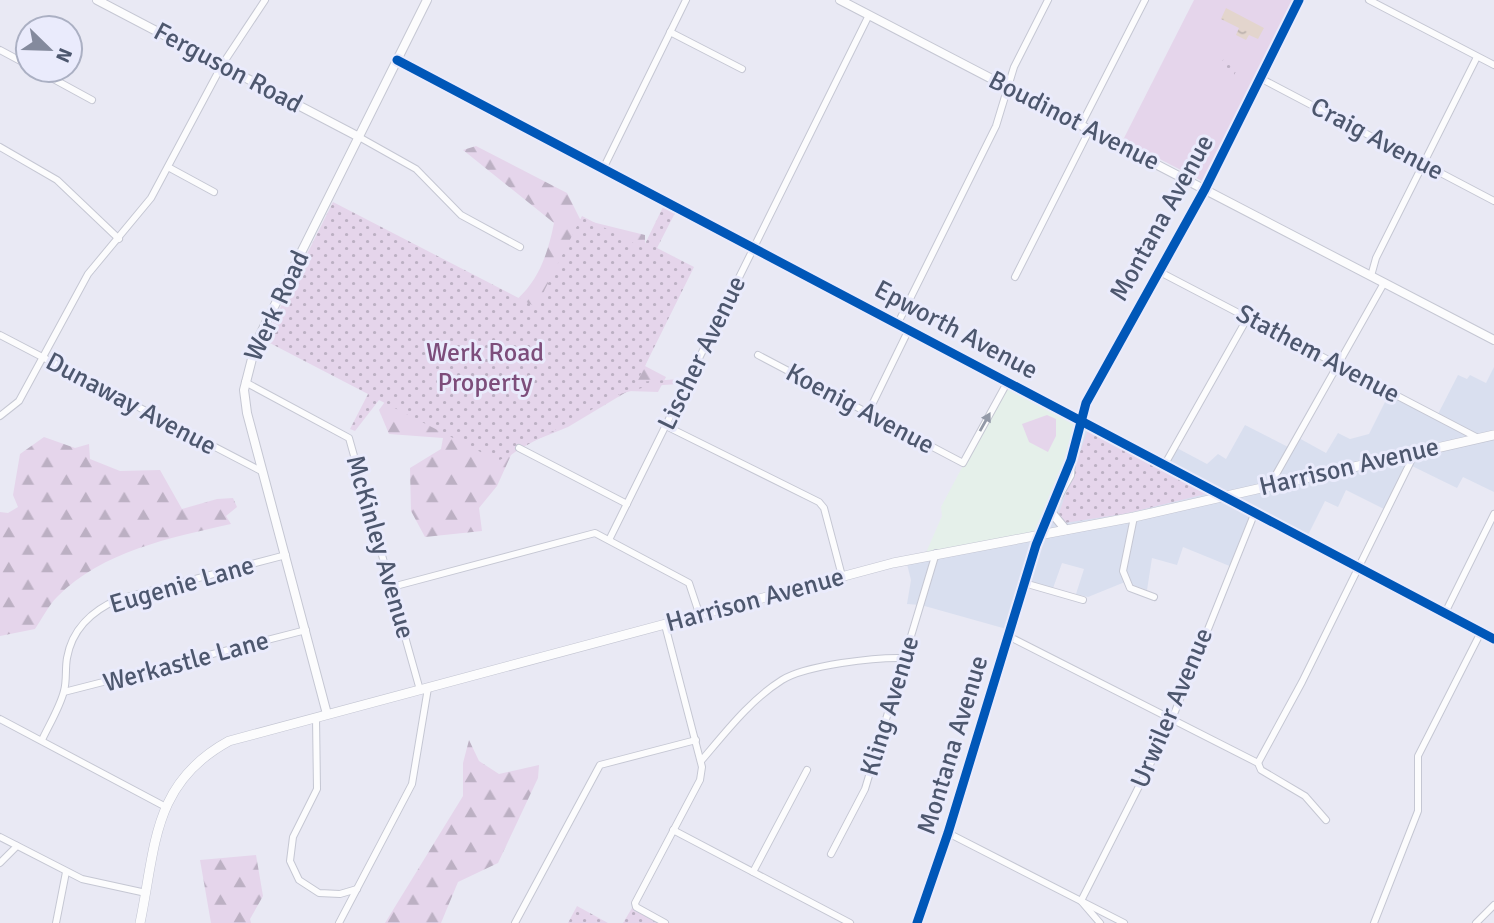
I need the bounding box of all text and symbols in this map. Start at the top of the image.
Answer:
north arrow [14,14,84,84]
street label: Ferguson Road [148,15,308,121]
text: N [50,44,77,66]
street label: Boudinot Avenue [983,64,1165,178]
street label: Craig Avenue [1305,91,1449,187]
street label: Montana Avenue [1103,129,1221,307]
street label: Werk Road [238,246,316,366]
street label: Lischer Avenue [651,271,753,435]
street label: Epworth Avenue [869,273,1043,387]
street label: Stathem Avenue [1231,298,1405,410]
park label: Werk Road Property [426,337,544,399]
street label: Dunaway Avenue [40,346,222,462]
street label: Koenig Avenue [780,356,940,462]
one-way arrow [980,412,991,432]
street label: Harrison Avenue [1256,431,1442,503]
street label: McKinley Avenue [339,452,421,642]
street label: Eugenie Lane [106,549,258,621]
street label: Harrison Avenue [662,561,848,639]
street label: Urwiler Avenue [1124,623,1220,793]
street label: Werkastle Lane [100,625,272,699]
street label: Kling Avenue [853,632,927,780]
street label: Montana Avenue [911,652,995,838]

